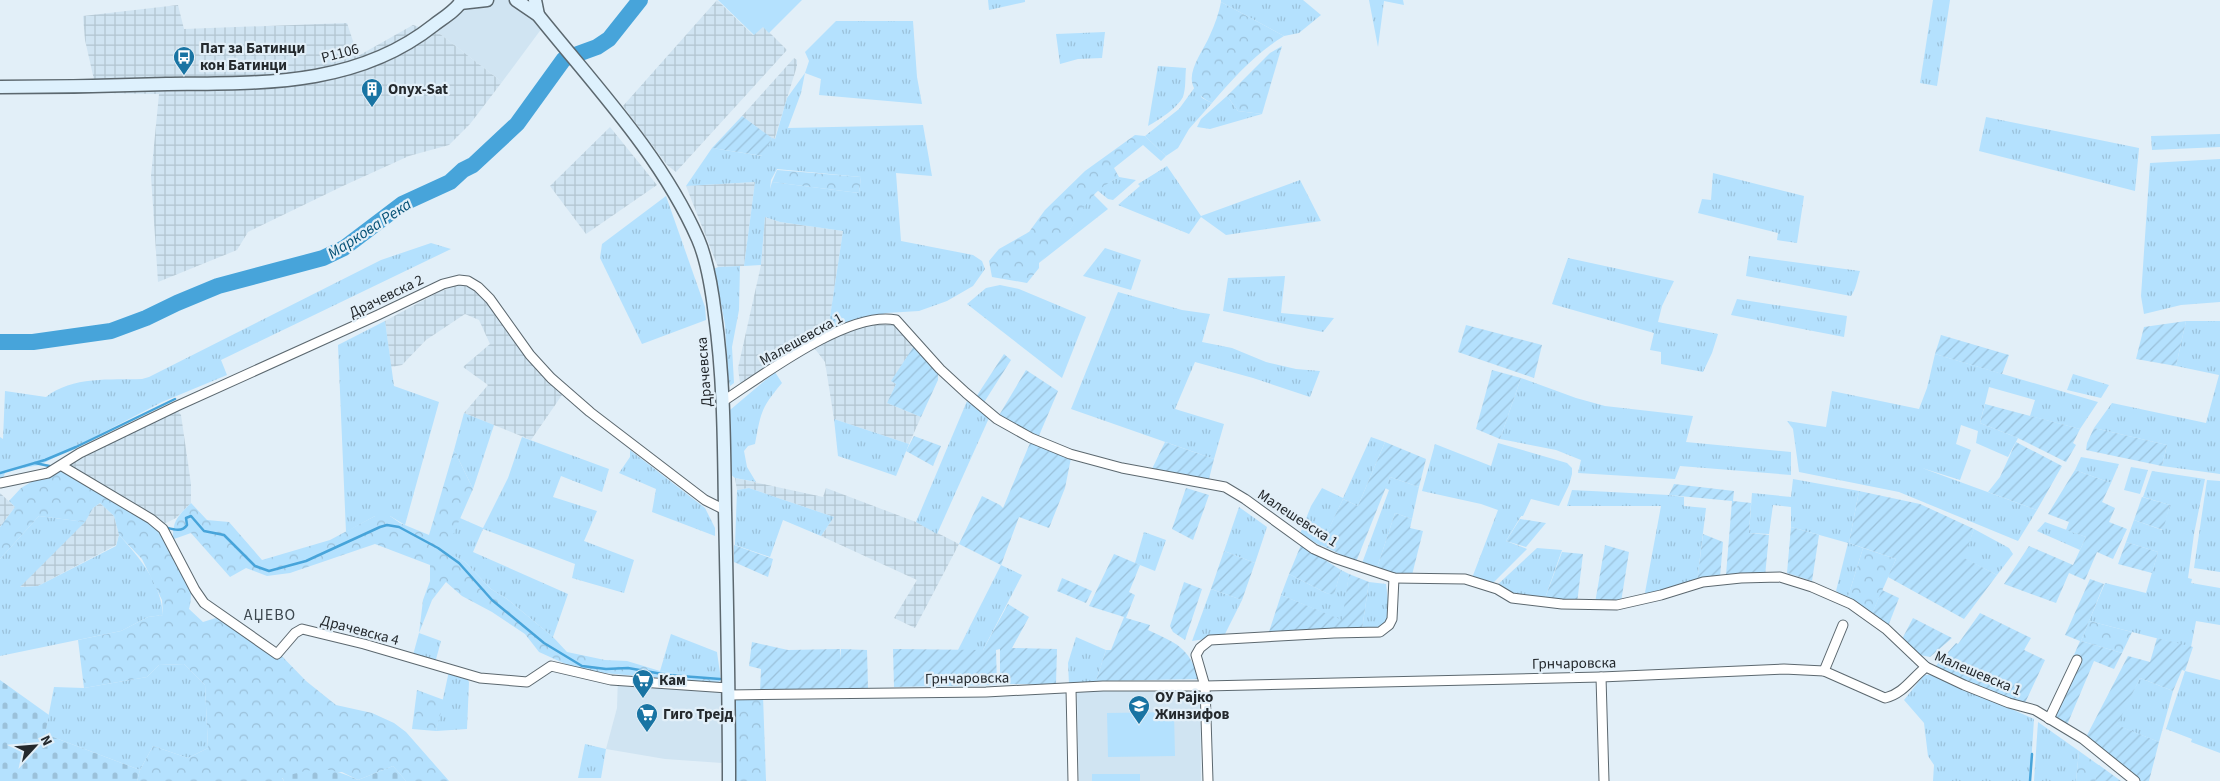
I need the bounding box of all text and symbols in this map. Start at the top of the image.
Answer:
place label: Пат за Батинци кон Батинци [200,38,305,76]
street label: P1106 [319,38,361,69]
bus stop icon: Пат за Батинци кон Батинци [172,45,196,76]
building icon: Onyx-Sat [360,77,384,108]
place label: Onyx-Sat [388,79,448,100]
water label: Маркова Река [323,193,416,264]
street label: Драчевска 2 [345,269,427,324]
street label: Малешевска 1 [756,308,847,371]
street label: Драчевска [692,336,717,408]
street label: Малешевска 1 [1253,484,1342,552]
district label: АЏЕВО [244,604,296,626]
street label: Драчевска 4 [318,610,402,651]
street label: Малешевска 1 [1931,646,2024,701]
street label: Грнчаровска [1532,652,1616,675]
street label: Грнчаровска [925,667,1009,690]
supermarket icon: Кам [631,668,655,699]
place label: Кам [659,670,686,691]
place label: ОУ Рајко Жинзифов [1155,687,1229,725]
school or university icon: ОУ Рајко Жинзифов [1127,694,1151,725]
supermarket icon: Гиго Трејд [635,702,659,733]
place label: Гиго Трејд [663,704,733,725]
north arrow [10,721,60,771]
text: N [35,732,57,749]

